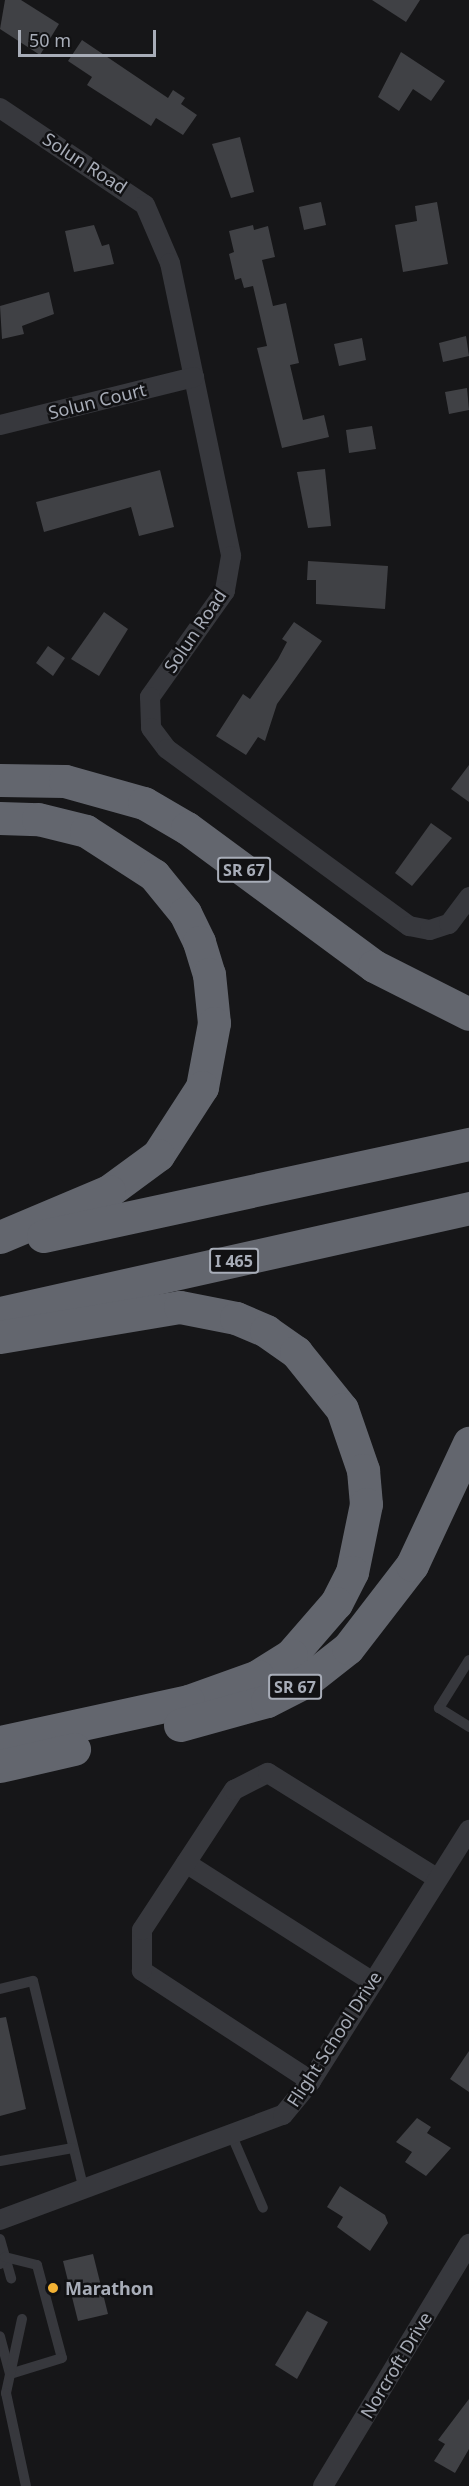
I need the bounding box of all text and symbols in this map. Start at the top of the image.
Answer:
scale bar [21,18,159,56]
text: 50 m [29,28,71,52]
street label: Solun Road [39,128,131,198]
street label: Solun Court [46,378,148,424]
street label: Solun Road [159,585,231,677]
road number: SR 67 [217,857,271,883]
road number: I 465 [208,1248,260,1274]
road number: SR 67 [268,1674,322,1700]
street label: Flight School Drive [282,1967,386,2111]
place label: Marathon [65,2277,154,2299]
marker: Marathon [46,2281,60,2295]
street label: Norcroft Drive [356,2308,436,2422]

